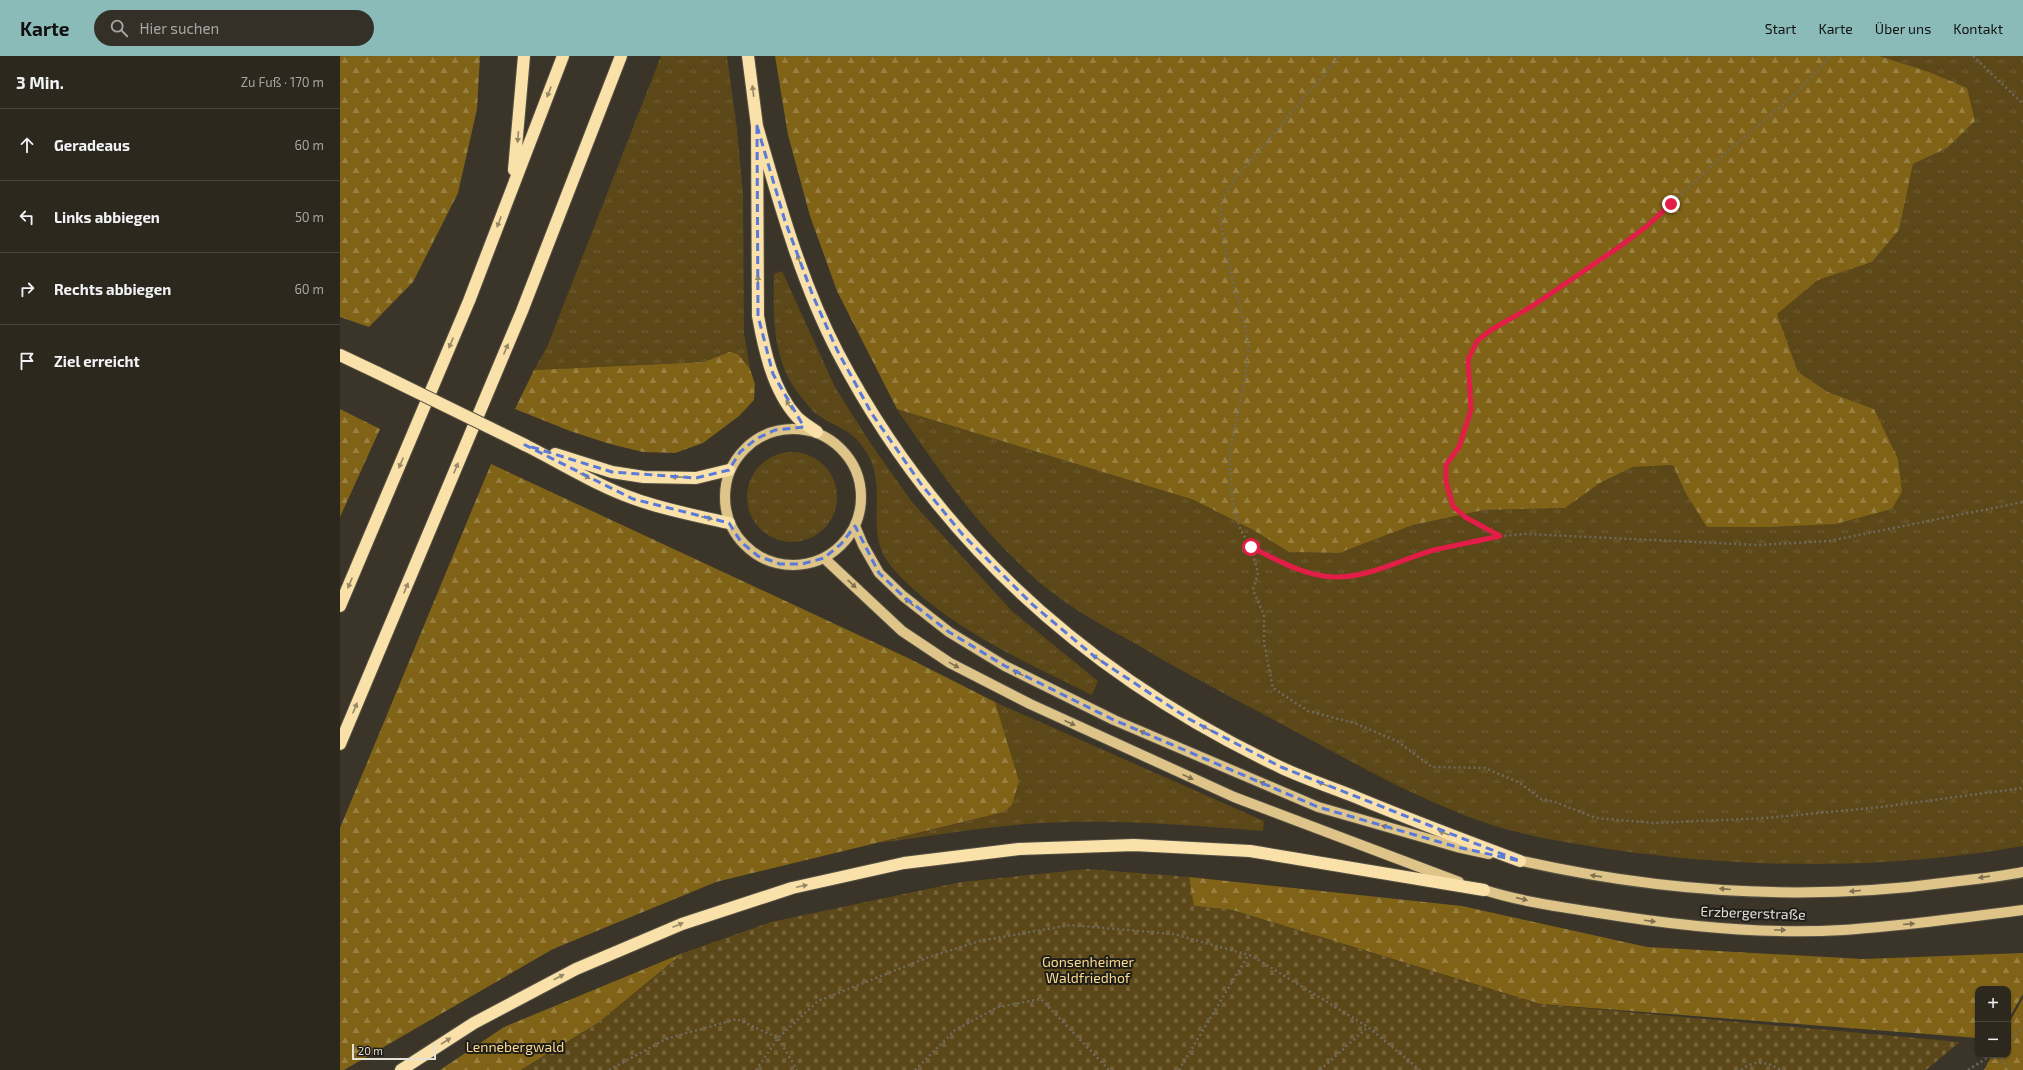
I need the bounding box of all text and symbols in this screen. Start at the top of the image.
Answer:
search box [94,10,374,46]
text: Karte [20,17,70,40]
icon: search [108,17,130,39]
text: Hier suchen [140,19,219,37]
text: Start [1765,20,1796,37]
text: Karte [1818,20,1853,37]
text: Über uns [1875,20,1931,37]
text: Kontakt [1953,20,2003,37]
text: 3 Min. [16,72,64,92]
text: Zu Fuß · 170 m [241,74,324,90]
one-way arrow [749,85,756,97]
one-way arrow [546,87,552,99]
one-way arrow [514,131,521,143]
icon: ahead [16,134,38,156]
text: Geradeaus [54,136,130,154]
text: 60 m [294,137,324,153]
route end [1662,195,1680,213]
icon: left [16,206,38,228]
text: Links abbiegen [54,208,160,226]
text: 50 m [295,209,324,225]
one-way arrow [496,217,502,229]
one-way arrow [796,253,802,265]
one-way arrow [755,274,761,287]
icon: right [16,278,38,300]
text: Rechts abbiegen [54,280,171,298]
text: 60 m [294,281,324,297]
one-way arrow [448,338,454,349]
one-way arrow [504,342,510,354]
icon: arrive [16,350,38,372]
text: Ziel erreicht [54,352,140,370]
one-way arrow [786,399,793,411]
one-way arrow [397,457,403,469]
one-way arrow [453,463,459,474]
one-way arrow [579,473,591,479]
one-way arrow [670,474,683,480]
one-way arrow [701,515,713,521]
route start [1242,538,1260,556]
one-way arrow [347,577,353,588]
one-way arrow [847,579,857,589]
one-way arrow [403,582,409,594]
one-way arrow [904,597,915,606]
one-way arrow [1092,654,1102,662]
one-way arrow [948,661,960,668]
one-way arrow [1012,669,1024,676]
one-way arrow [352,702,358,714]
one-way arrow [1064,719,1076,726]
one-way arrow [1201,725,1212,731]
one-way arrow [1140,730,1151,736]
one-way arrow [1183,774,1195,780]
one-way arrow [1258,781,1270,787]
one-way arrow [1317,781,1329,787]
one-way arrow [1381,824,1393,830]
one-way arrow [1438,829,1450,835]
one-way arrow [1590,873,1602,879]
one-way arrow [1978,874,1990,880]
one-way arrow [796,883,808,889]
one-way arrow [1719,886,1731,893]
one-way arrow [1849,888,1861,894]
one-way arrow [1516,896,1528,902]
street label: Erzbergerstraße [1700,902,1806,923]
one-way arrow [1644,918,1656,924]
one-way arrow [1903,921,1915,927]
one-way arrow [672,922,684,928]
one-way arrow [1774,927,1787,933]
park label: Gonsenheimer Waldfriedhof [1042,953,1134,986]
one-way arrow [553,974,565,981]
map controls [1975,986,2011,1058]
button: + [1975,986,2011,1022]
button: − [1975,1022,2011,1058]
one-way arrow [440,1037,451,1045]
park label: Lennebergwald [466,1038,564,1055]
scale bar [352,1042,436,1061]
text: 20 m [358,1044,383,1057]

